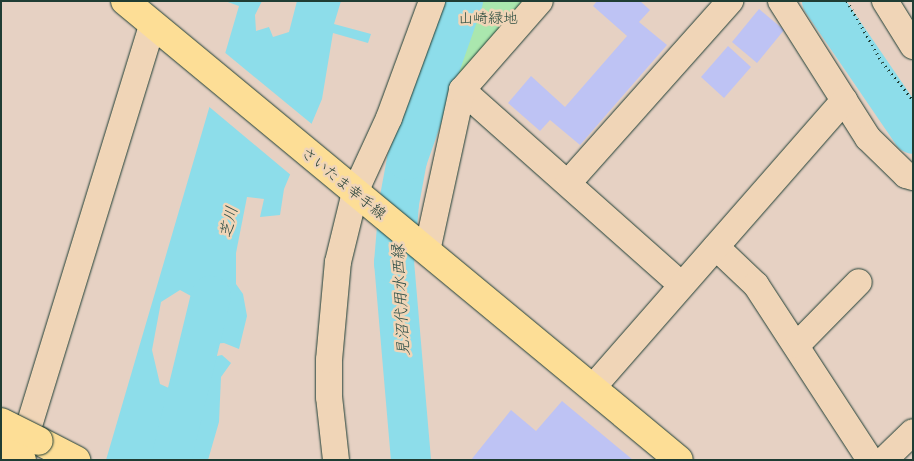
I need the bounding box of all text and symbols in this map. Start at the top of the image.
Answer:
park label: 山崎緑地 [458,9,518,27]
street label: さいたま幸手線 [298,143,390,223]
water label: 芝川 [215,204,241,240]
water label: 見沼代用水西縁 [387,244,413,356]

